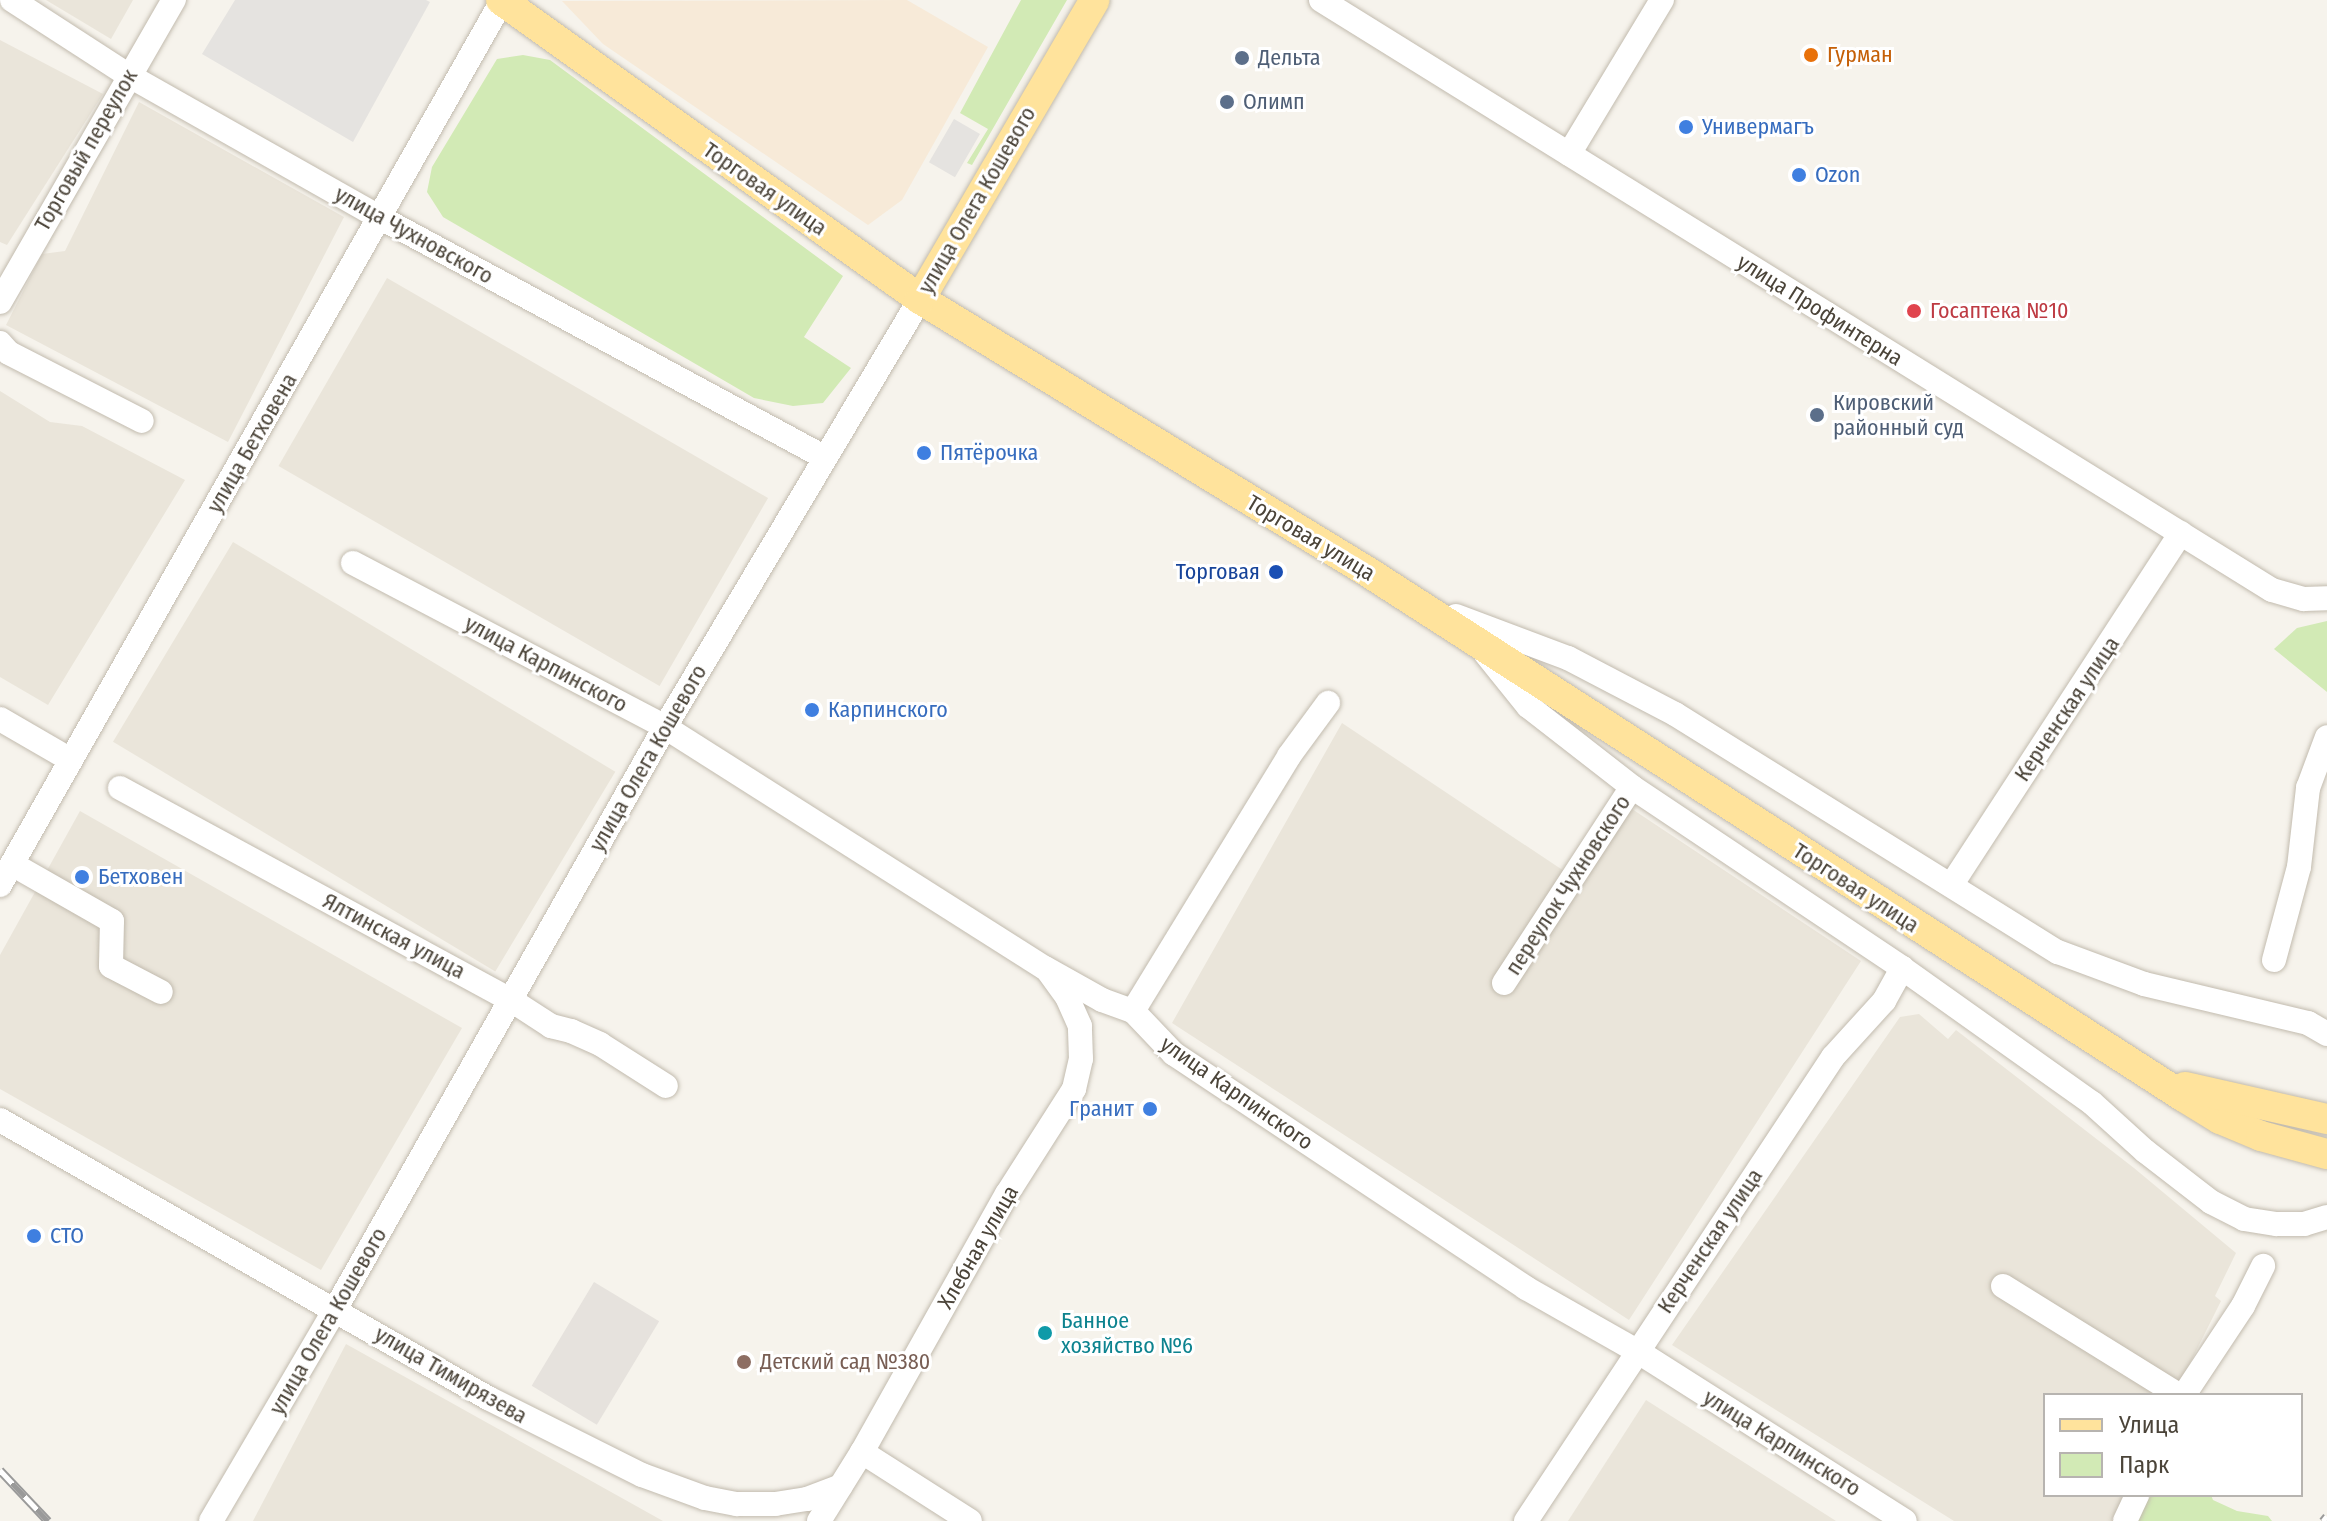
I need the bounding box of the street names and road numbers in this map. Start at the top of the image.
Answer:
street label: Торговый переулок [29,64,143,236]
street label: улица Олега Кошевого [913,102,1041,298]
street label: Торговая улица [698,137,832,241]
street label: улица Чухновского [330,181,498,289]
street label: улица Профинтерна [1732,248,1908,372]
street label: улица Бетховена [201,369,303,517]
street label: Торговая улица [1242,489,1380,587]
street label: улица Карпинского [460,610,632,718]
street label: Керченская улица [2009,632,2125,786]
street label: улица Олега Кошевого [584,660,712,856]
street label: переулок Чухновского [1500,790,1636,980]
street label: Торговая улица [1788,838,1924,938]
street label: Ялтинская улица [318,887,470,985]
street label: улица Карпинского [1156,1031,1318,1155]
street label: Керченская улица [1652,1164,1768,1318]
street label: Хлебная улица [932,1181,1024,1313]
street label: улица Олега Кошевого [264,1223,392,1419]
street label: улица Тимирязева [370,1321,532,1429]
street label: улица Карпинского [1699,1384,1865,1502]

